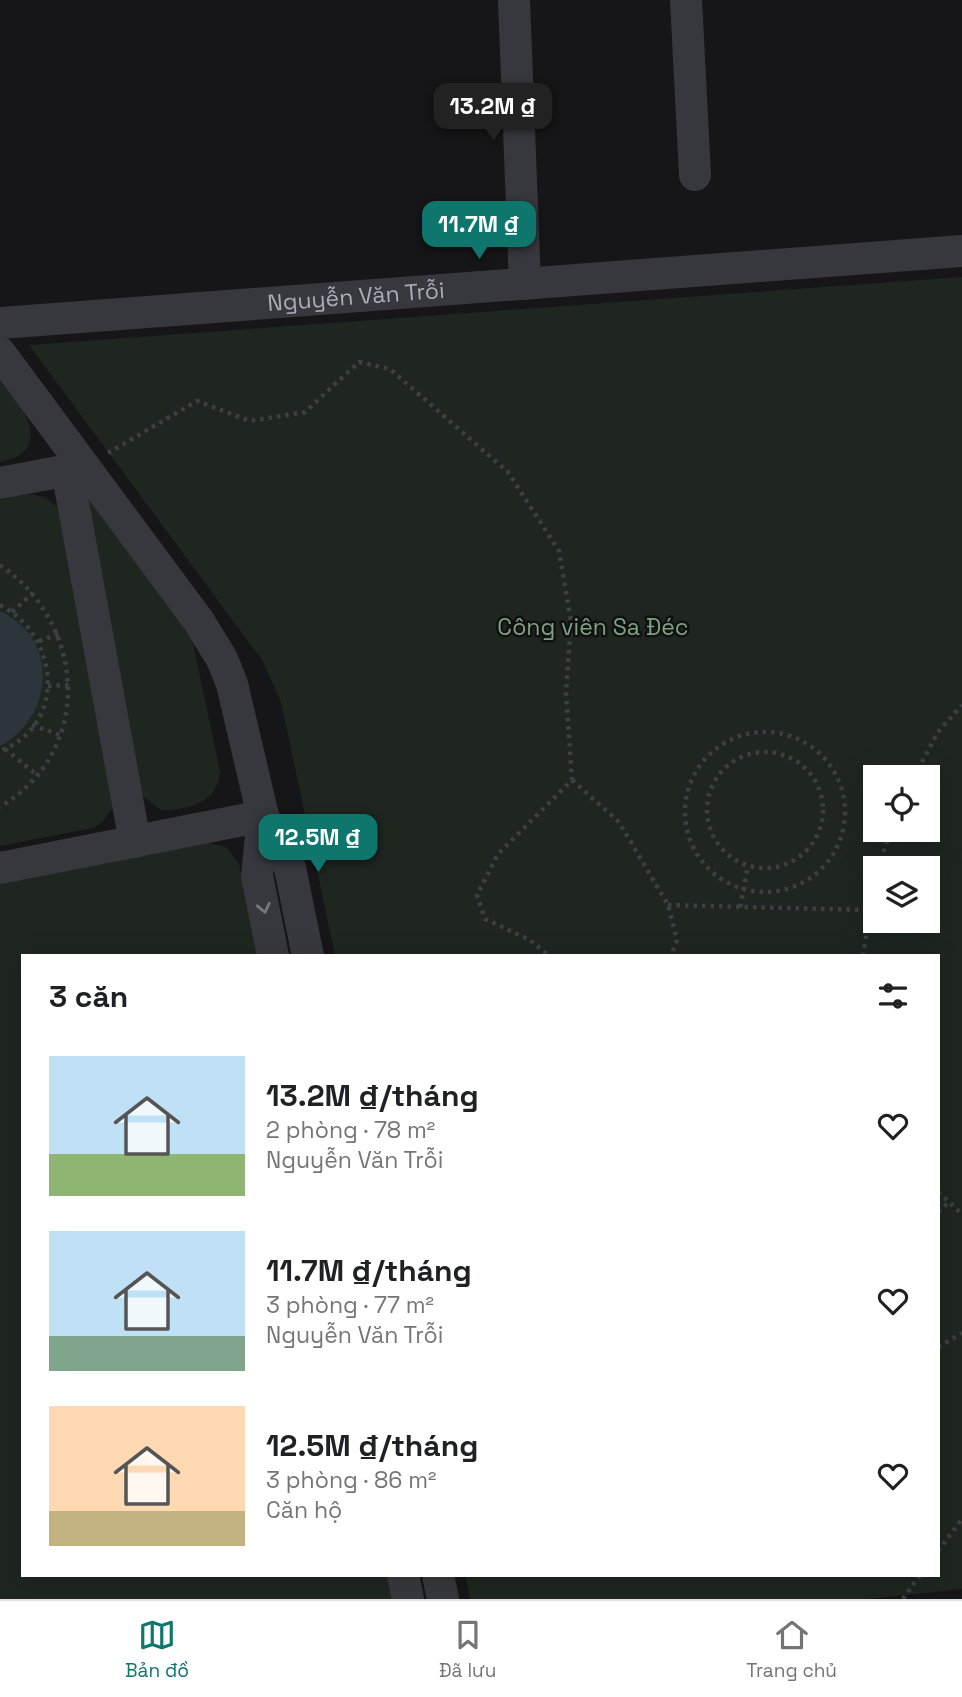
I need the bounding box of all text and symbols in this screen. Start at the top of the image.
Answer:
pin: 13.2M ₫ [428,83,558,143]
text: 13.2M ₫ [449,91,537,121]
pin: 11.7M ₫ [414,202,544,261]
text: 11.7M ₫ [438,209,520,239]
street label: Nguyễn Văn Trỗi [266,275,446,318]
park label: Công viên Sa Đéc [497,612,689,642]
map controls [863,765,940,933]
button: locate [863,765,940,842]
pin: 12.5M ₫ [253,814,383,874]
text: 12.5M ₫ [274,822,362,852]
button: layers [863,856,940,933]
one-way arrow [255,902,270,914]
text: 3 căn [49,977,128,1016]
icon: filters [874,977,912,1015]
text: 13.2M ₫/tháng [266,1076,479,1115]
icon: home [105,1084,189,1168]
icon: heart [874,1107,912,1145]
text: 2 phòng · 78 m² [266,1115,435,1145]
text: Nguyễn Văn Trỗi [266,1145,443,1175]
text: 11.7M ₫/tháng [266,1251,472,1290]
icon: home [105,1259,189,1343]
icon: heart [874,1282,912,1320]
text: 3 phòng · 77 m² [266,1290,434,1320]
text: Nguyễn Văn Trỗi [266,1320,443,1350]
text: 12.5M ₫/tháng [266,1426,478,1465]
icon: home [105,1434,189,1518]
icon: heart [874,1457,912,1495]
text: 3 phòng · 86 m² [266,1465,436,1495]
text: Căn hộ [266,1495,342,1525]
tab: Bản đồ [125,1616,189,1683]
tab: Đã lưu [439,1616,496,1683]
tab: Trang chủ [746,1616,837,1683]

